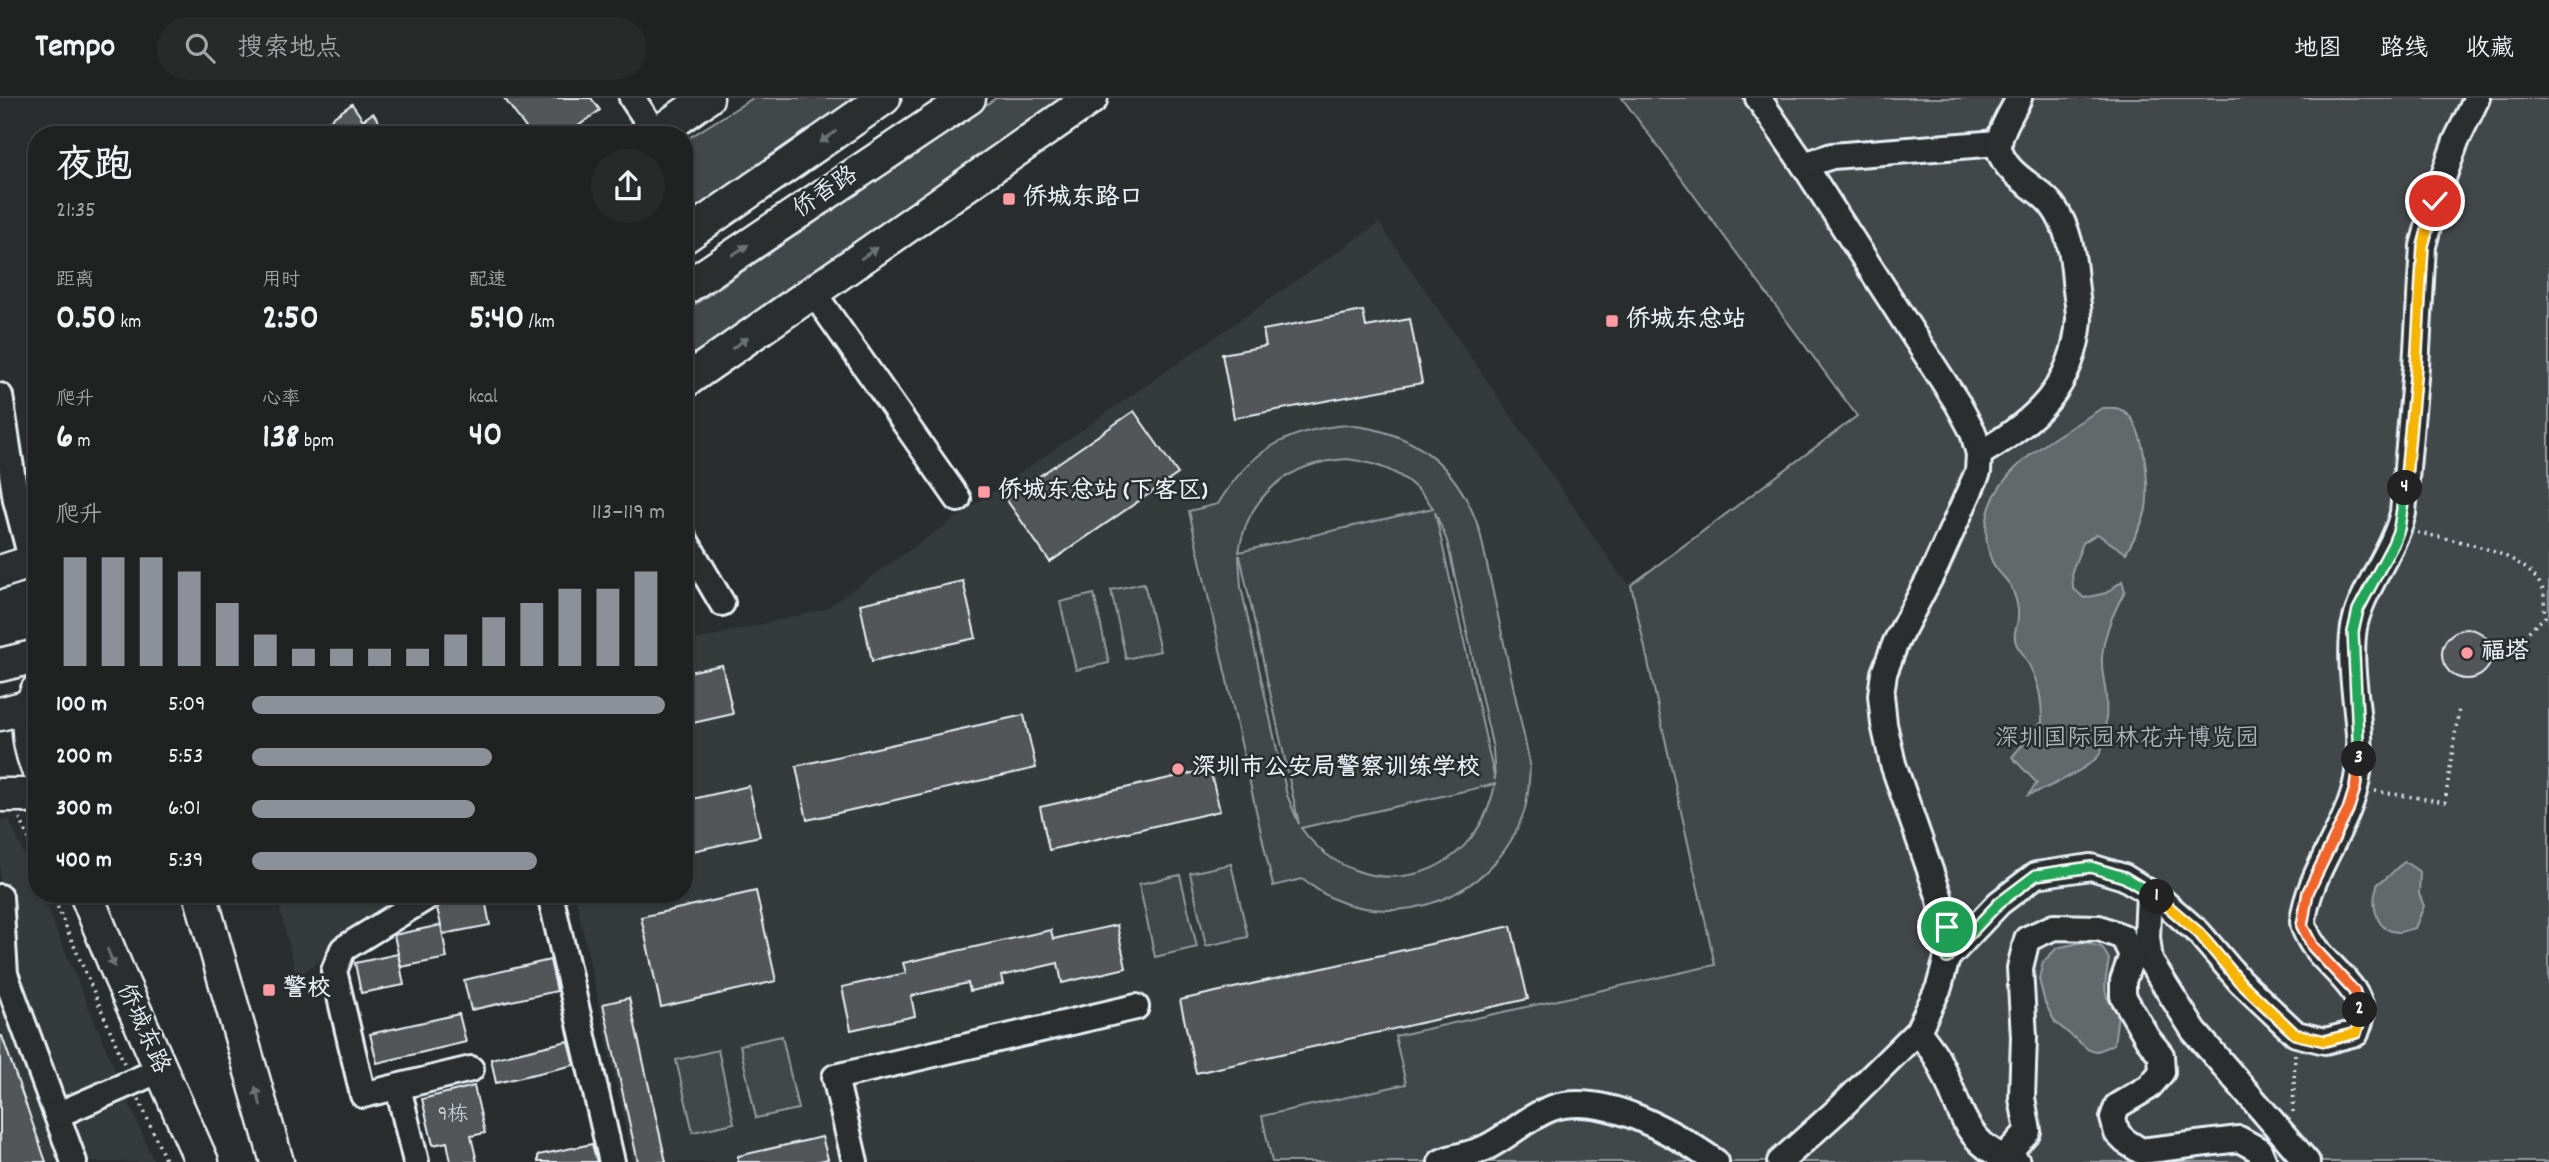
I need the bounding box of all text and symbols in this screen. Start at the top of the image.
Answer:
search box [157,17,647,80]
text: Tempo [35,25,115,72]
icon: search [181,29,219,67]
text: 搜索地点 [237,31,341,68]
text: 地图 [2294,33,2342,67]
text: 路线 [2380,33,2428,67]
text: 收藏 [2466,33,2514,67]
one-way arrow [819,130,837,144]
text: 夜跑 [56,141,132,196]
button: share [591,149,665,223]
street label: 侨香路 [787,159,865,227]
pin [2405,171,2465,231]
place label: 侨城东路口 [1023,182,1143,216]
icon: check [2416,182,2454,220]
marker: 侨城东路口 [1001,191,1017,207]
text: 21:35 [56,195,96,228]
one-way arrow [731,244,750,257]
one-way arrow [860,246,878,260]
text: 距离 [56,268,94,295]
text: 用时 [262,268,300,295]
text: 配速 [469,268,507,295]
text: 0.50 [56,295,116,345]
text: 2:50 [262,295,319,345]
text: 5:40 [469,295,524,345]
place label: 侨城东总站 [1626,304,1746,338]
text: km [116,310,141,337]
text: /km [524,310,555,337]
marker: 侨城东总站 [1604,313,1620,329]
one-way arrow [731,336,749,350]
text: kcal [469,385,498,412]
text: 爬升 [56,387,94,414]
text: 心率 [262,387,300,414]
text: 40 [469,412,502,462]
text: 6 [56,414,73,464]
text: 138 [262,414,300,464]
text: m [73,429,91,456]
text: bpm [300,429,334,456]
pin: 4 [2388,470,2422,506]
text: 4 [2401,474,2408,501]
place label: 侨城东总站 (下客区) [998,475,1208,509]
marker: 侨城东总站 (下客区) [976,484,992,500]
text: 113–119 m [592,497,665,530]
text: 爬升 [56,500,102,533]
place label: 福塔 [2481,636,2529,670]
marker: 福塔 [2459,645,2475,661]
text: 100 m [56,689,107,722]
text: 5:09 [168,689,206,722]
park label: 深圳国际园林花卉博览园 [1995,723,2259,757]
text: 200 m [56,741,112,774]
text: 5:53 [168,741,203,774]
pin: 3 [2342,742,2376,776]
text: 3 [2354,745,2363,772]
place label: 深圳市公安局警察训练学校 [1192,752,1480,786]
marker: 深圳市公安局警察训练学校 [1170,761,1186,777]
text: 300 m [56,793,112,826]
text: 6:01 [168,793,201,826]
text: 400 m [56,845,112,878]
text: 5:39 [168,845,203,878]
pin: 1 [2140,880,2174,914]
text: 1 [2154,883,2159,910]
pin [1917,897,1977,957]
icon: arrive [1928,908,1966,946]
one-way arrow [106,947,117,968]
place label: 警校 [283,973,331,1007]
street label: 侨城东路 [107,978,177,1080]
marker: 警校 [261,982,277,998]
pin: 2 [2342,992,2378,1028]
text: 2 [2355,996,2364,1023]
one-way arrow [252,1085,263,1107]
house number: 9栋 [438,1101,468,1131]

